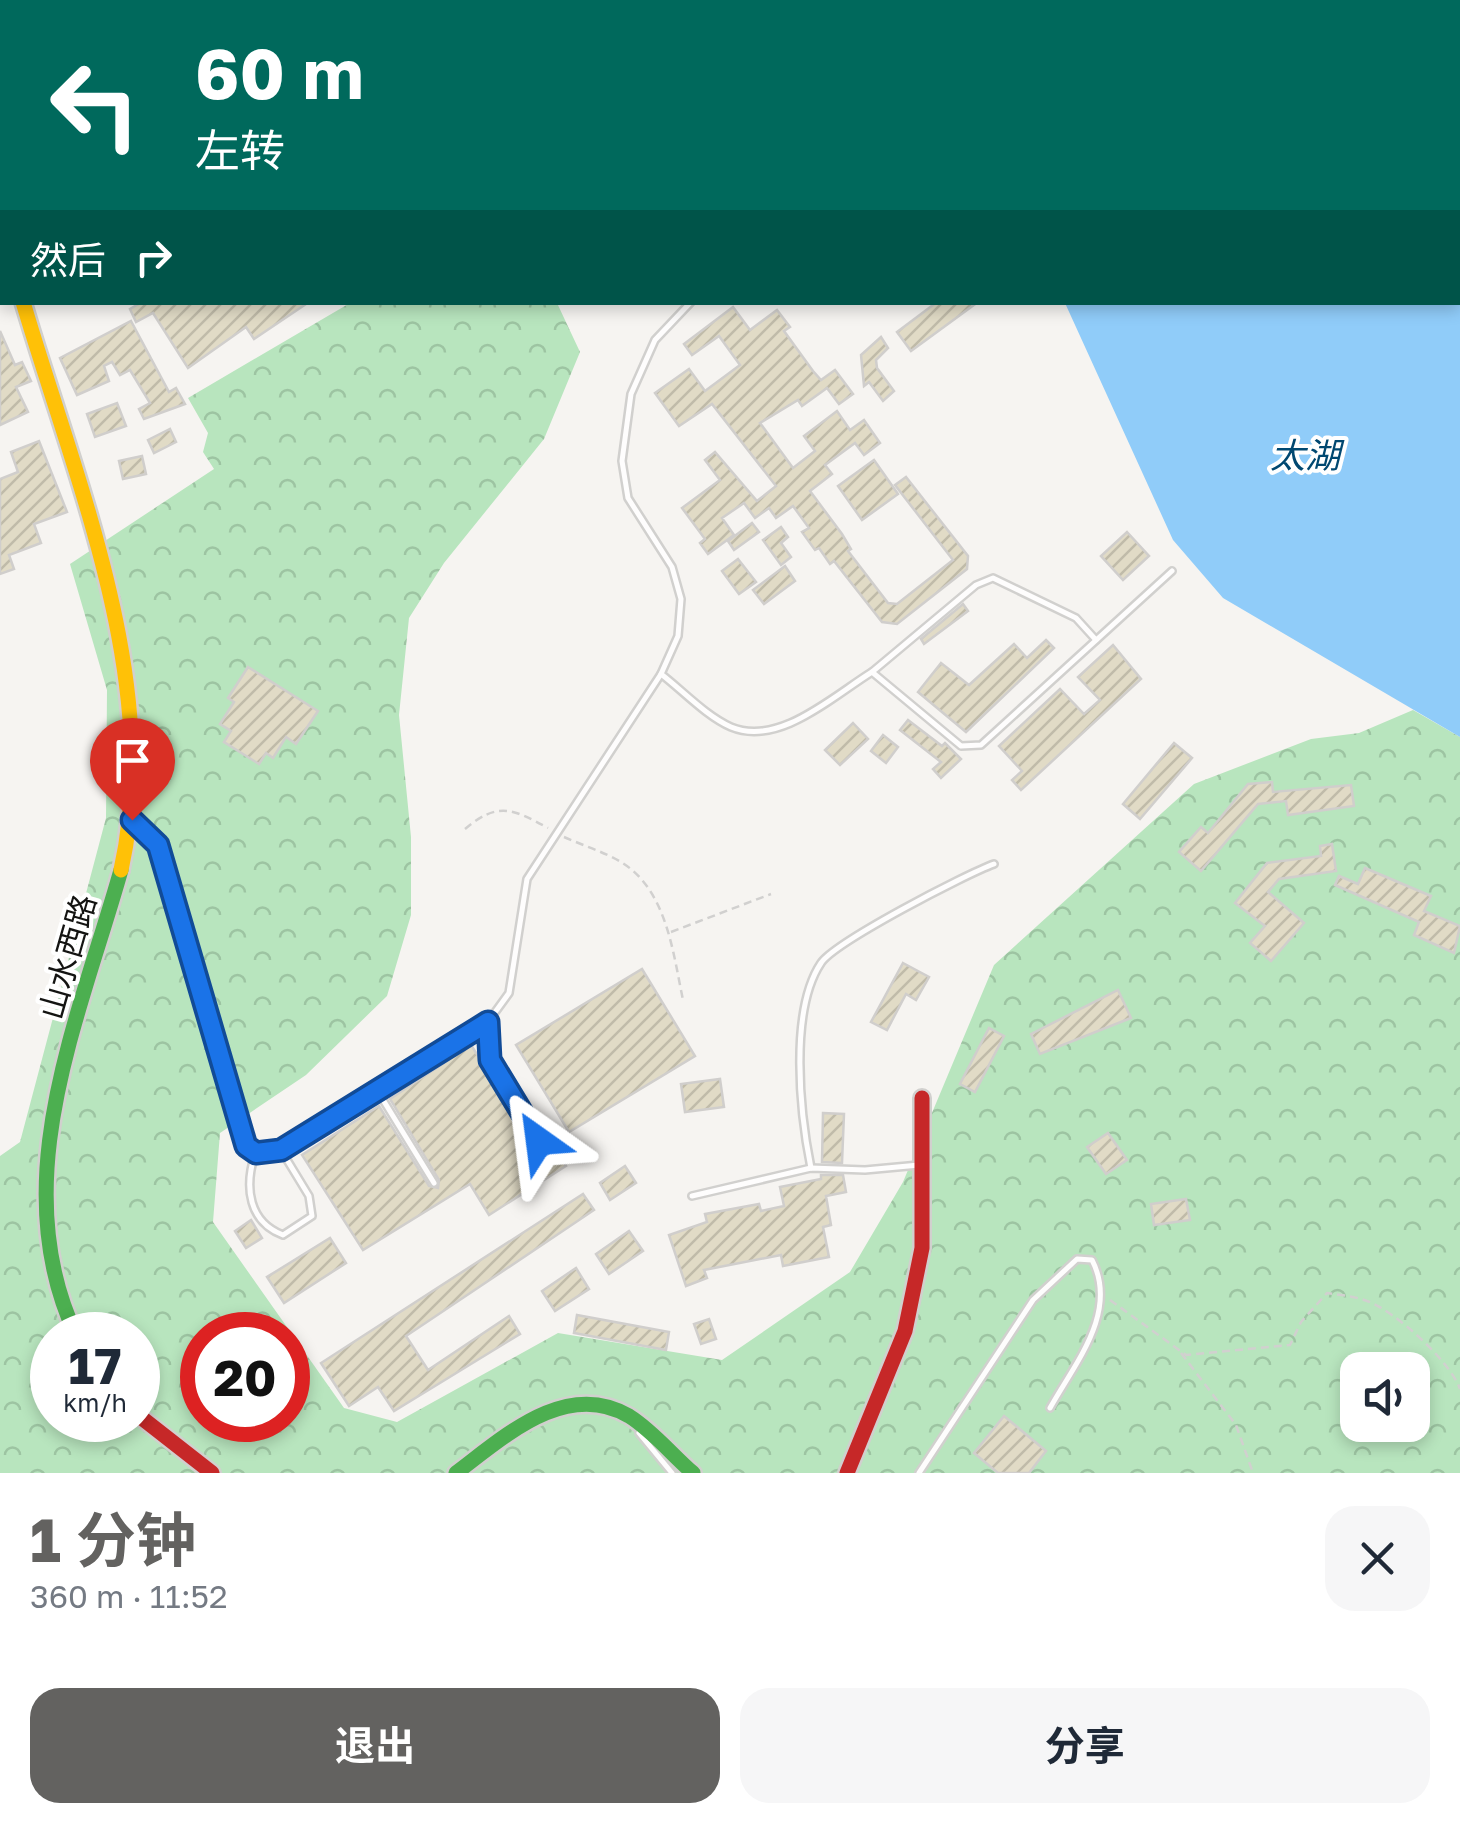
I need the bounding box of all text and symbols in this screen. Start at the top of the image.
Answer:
text: 60 m [195,30,364,114]
icon: left [30,40,160,170]
text: 左转 [195,123,285,177]
icon: right [126,230,181,285]
text: 然后 [30,237,106,282]
water label: 太湖 [1270,434,1345,476]
pin [90,718,175,821]
icon: arrive [105,733,160,788]
street label: 山水西路 [31,890,103,1023]
position arrow [487,1089,591,1193]
speed limit sign: 20 [180,1312,310,1442]
text: 17 [68,1335,121,1395]
map controls [1340,1352,1430,1442]
button: sound [1340,1352,1430,1442]
text: km/h [63,1387,127,1418]
text: 1 分钟 [30,1503,196,1575]
button: close [1325,1506,1430,1611]
text: 360 m · 11:52 [30,1577,228,1615]
button: 退出 [30,1688,720,1803]
button: 分享 [740,1688,1430,1803]

